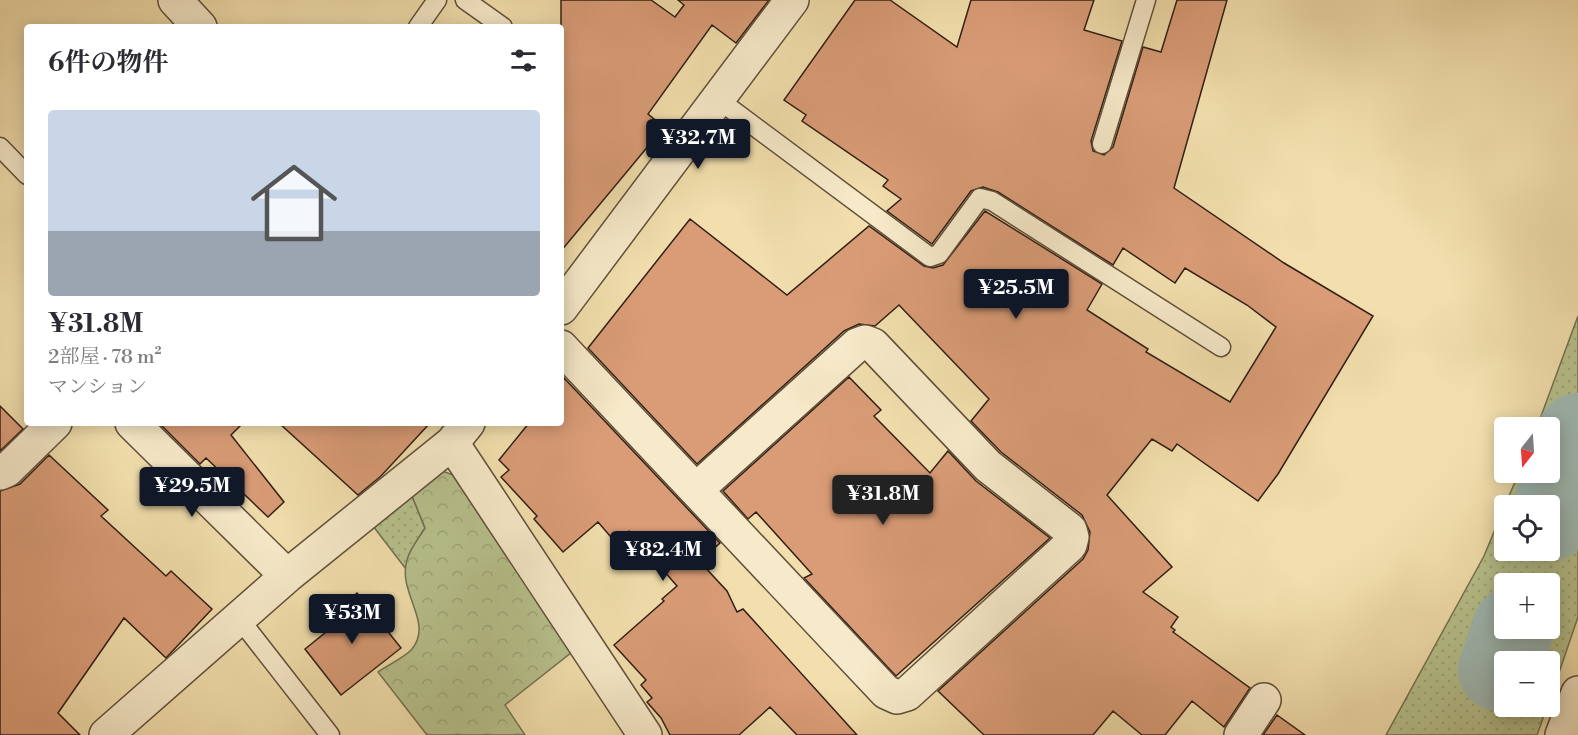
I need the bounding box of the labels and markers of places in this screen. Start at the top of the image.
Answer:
pin: ¥32.7M [649,119,747,170]
pin: ¥25.5M [967,269,1065,320]
pin: ¥29.5M [143,467,241,518]
pin: ¥31.8M [834,475,932,526]
pin: ¥82.4M [614,531,712,582]
pin: ¥53M [316,594,388,645]

